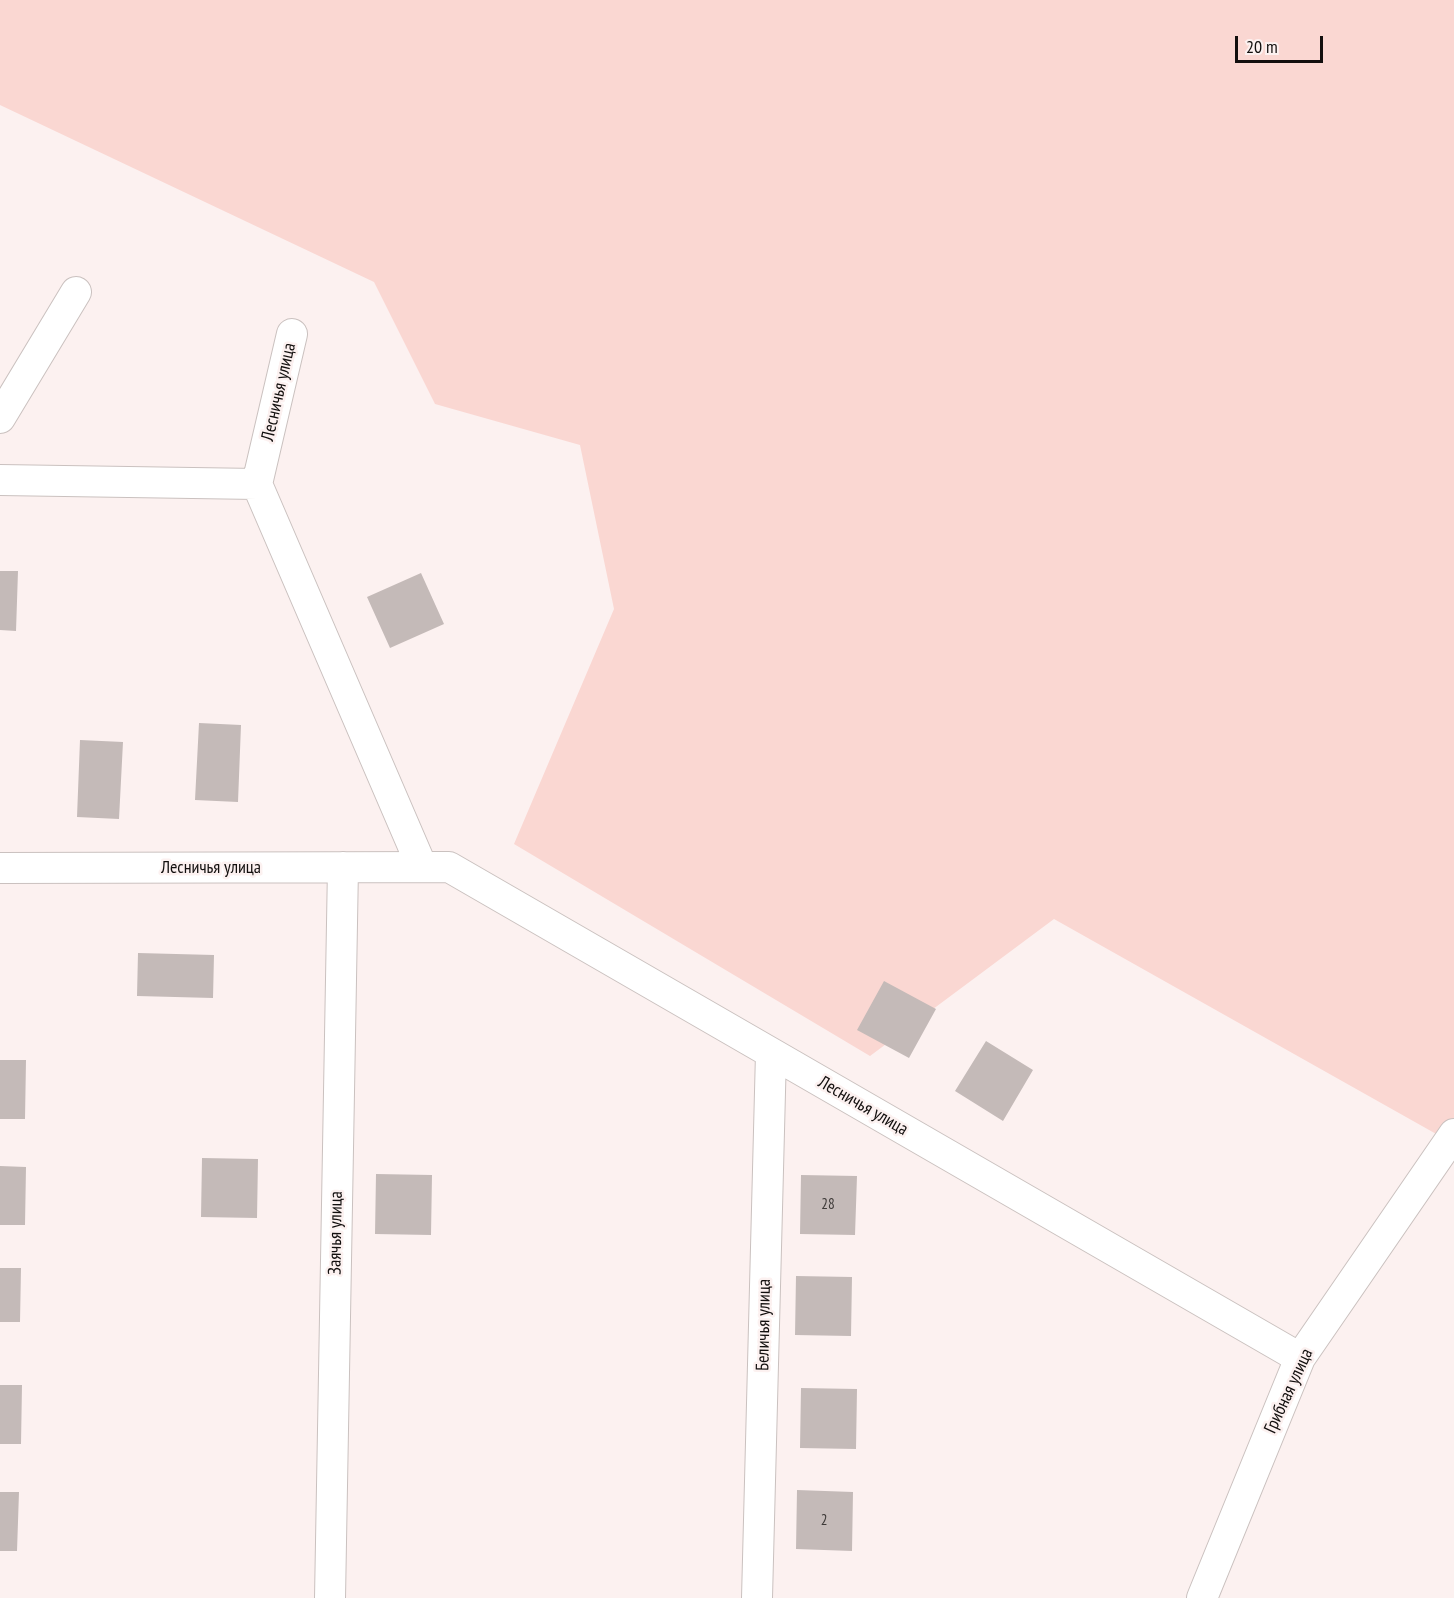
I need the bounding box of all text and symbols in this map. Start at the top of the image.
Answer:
scale bar [1238,24,1326,62]
text: 20 m [1246,35,1278,58]
street label: Лесничья улица [257,341,301,443]
street label: Лесничья улица [161,857,261,879]
street label: Лесничья улица [814,1072,912,1140]
street label: Заячья улица [324,1191,348,1275]
house number: 28 [821,1196,835,1214]
street label: Беличья улица [752,1279,776,1371]
street label: Грибная улица [1260,1345,1318,1437]
house number: 2 [821,1512,827,1530]

